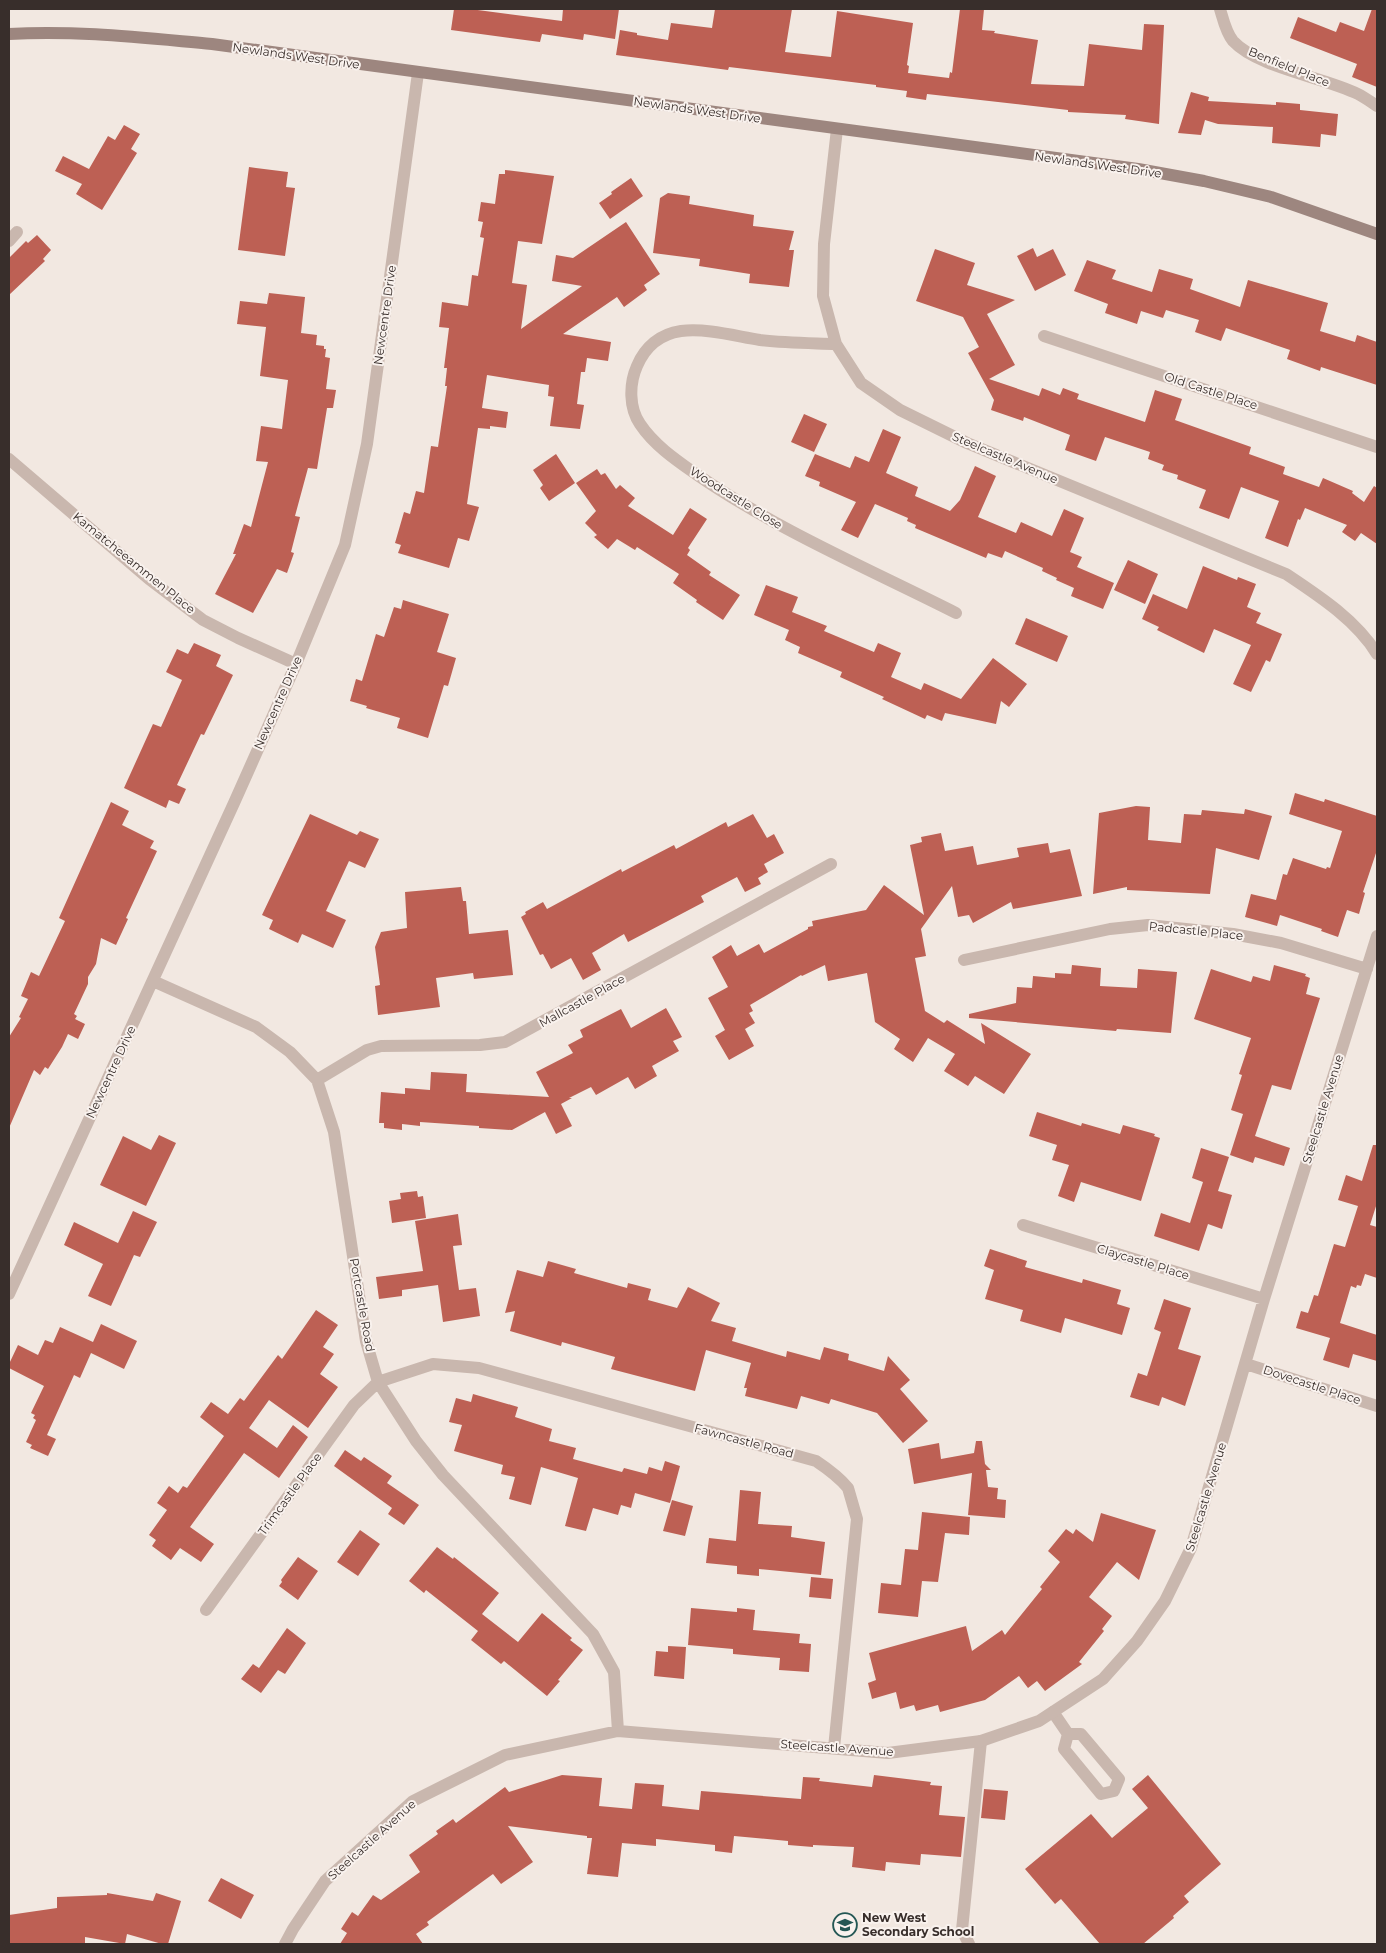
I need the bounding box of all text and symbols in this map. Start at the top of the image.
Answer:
street label: Newlands West Drive [232,39,361,72]
street label: Benfield Place [1246,43,1332,90]
street label: Newlands West Drive [633,93,762,126]
street label: Newlands West Drive [1034,148,1163,181]
street label: Newcentre Drive [370,264,399,366]
street label: Old Castle Place [1163,368,1260,413]
street label: Steelcastle Avenue [950,429,1060,487]
street label: Woodcastle Close [687,463,785,532]
street label: Kamatcheeammen Place [70,509,198,617]
street label: Newcentre Drive [250,654,305,752]
street label: Padcastle Place [1148,918,1244,943]
street label: Mallcastle Place [536,971,627,1030]
street label: Newcentre Drive [82,1023,139,1121]
street label: Steelcastle Avenue [1299,1053,1346,1165]
street label: Claycastle Place [1095,1240,1191,1283]
street label: Portcastle Road [347,1257,378,1353]
street label: Dovecastle Place [1261,1362,1363,1407]
street label: Fawncastle Road [693,1420,796,1461]
street label: Steelcastle Avenue [1182,1441,1229,1553]
street label: Trimcastle Place [255,1449,325,1538]
street label: Steelcastle Avenue [780,1736,894,1759]
street label: Steelcastle Avenue [325,1796,419,1883]
place label: New West Secondary School [862,1910,974,1939]
school or university icon: New West Secondary School [832,1912,858,1938]

